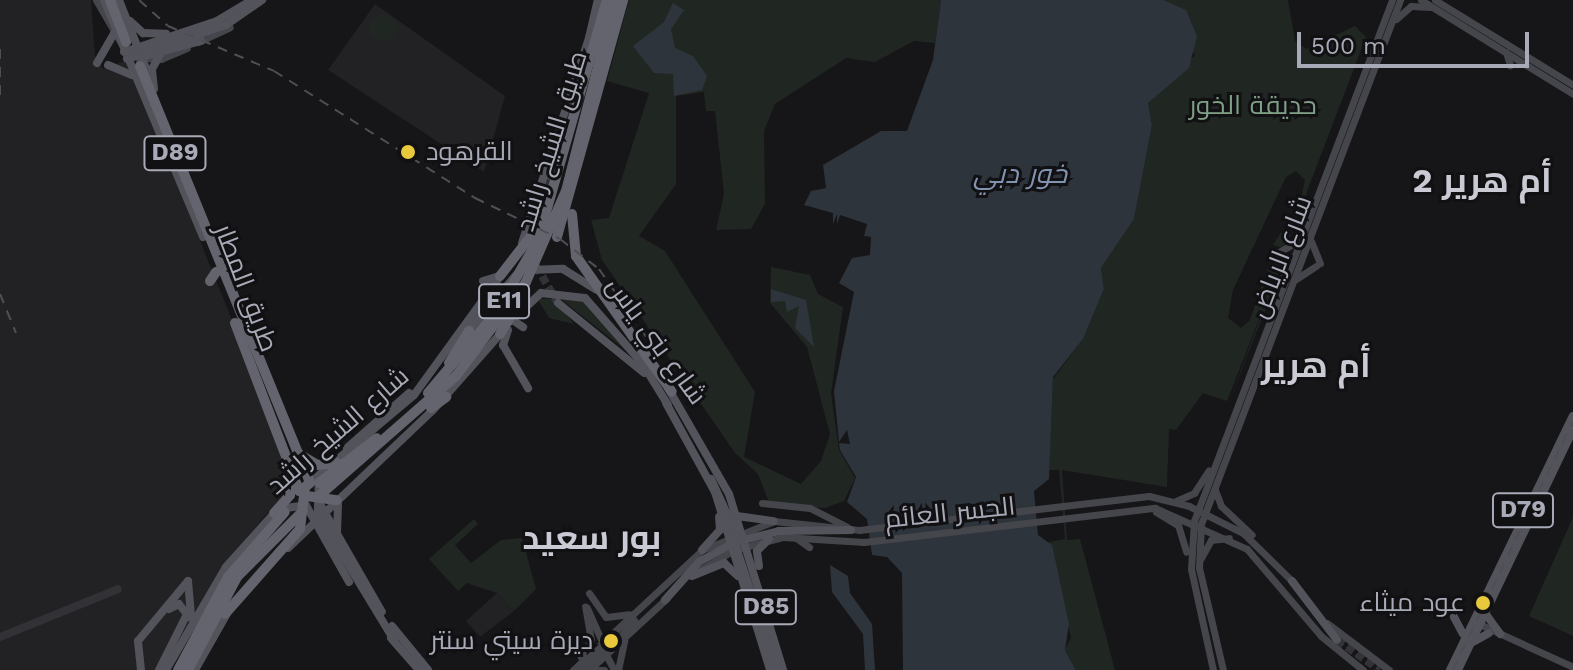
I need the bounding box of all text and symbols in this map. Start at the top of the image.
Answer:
scale bar [1301,16,1533,66]
text: 500 m [1311,32,1386,60]
street label: طريق الشيخ راشد [510,47,594,235]
park label: حديقة الخور [1189,90,1317,122]
road number: D89 [143,133,207,173]
place label: القرهود [426,136,513,168]
marker: القرهود [397,141,419,163]
water label: خور دبي [973,157,1067,191]
district label: أم هرير 2 [1412,161,1552,201]
street label: شارع الرياض [1243,191,1319,323]
street label: طريق المطار [207,220,285,356]
street label: شارع بني ياس [599,271,713,411]
road number: E11 [478,281,530,321]
district label: أم هرير [1261,346,1371,386]
street label: شارع الشيخ راشد [261,361,415,501]
road number: D79 [1491,490,1555,530]
street label: الجسر العائم [883,491,1017,535]
district label: بور سعيد [523,518,661,558]
road number: D85 [734,587,798,627]
place label: عود ميثاء [1359,587,1465,619]
marker: عود ميثاء [1472,592,1494,614]
place label: ديرة سيتي سنتر [430,625,593,657]
marker: ديرة سيتي سنتر [600,630,622,652]

